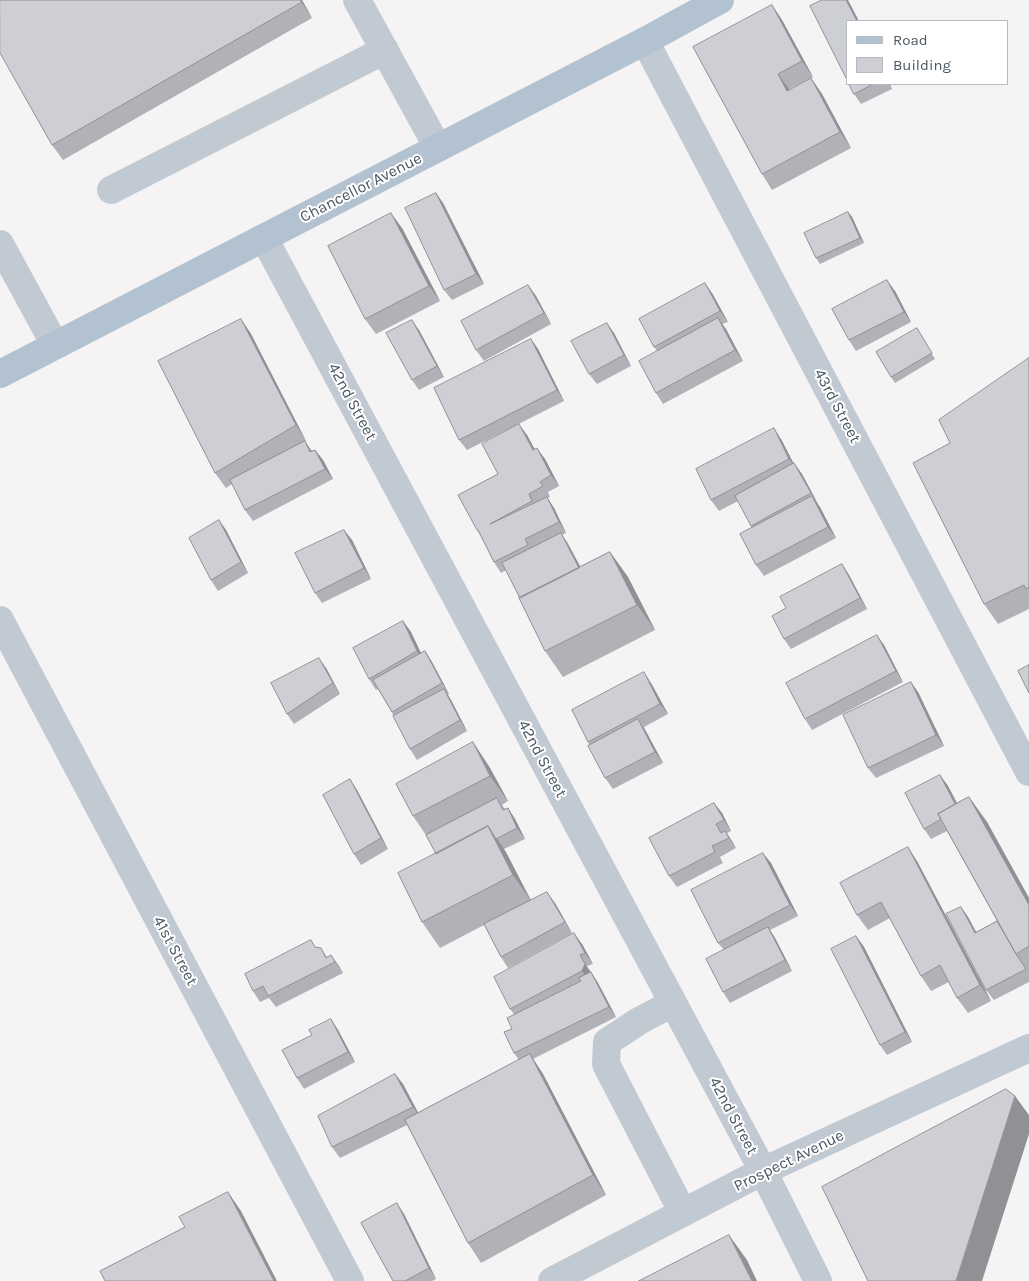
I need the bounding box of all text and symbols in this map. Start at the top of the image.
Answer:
legend [846,20,1009,85]
text: Road [893,31,928,49]
text: Building [893,56,951,74]
street label: Chancellor Avenue [297,149,425,227]
street label: 42nd Street [324,360,380,444]
street label: 43rd Street [809,366,865,446]
street label: 42nd Street [514,717,570,801]
street label: 41st Street [149,913,201,989]
street label: 42nd Street [705,1074,761,1158]
street label: Prospect Avenue [731,1126,847,1196]

